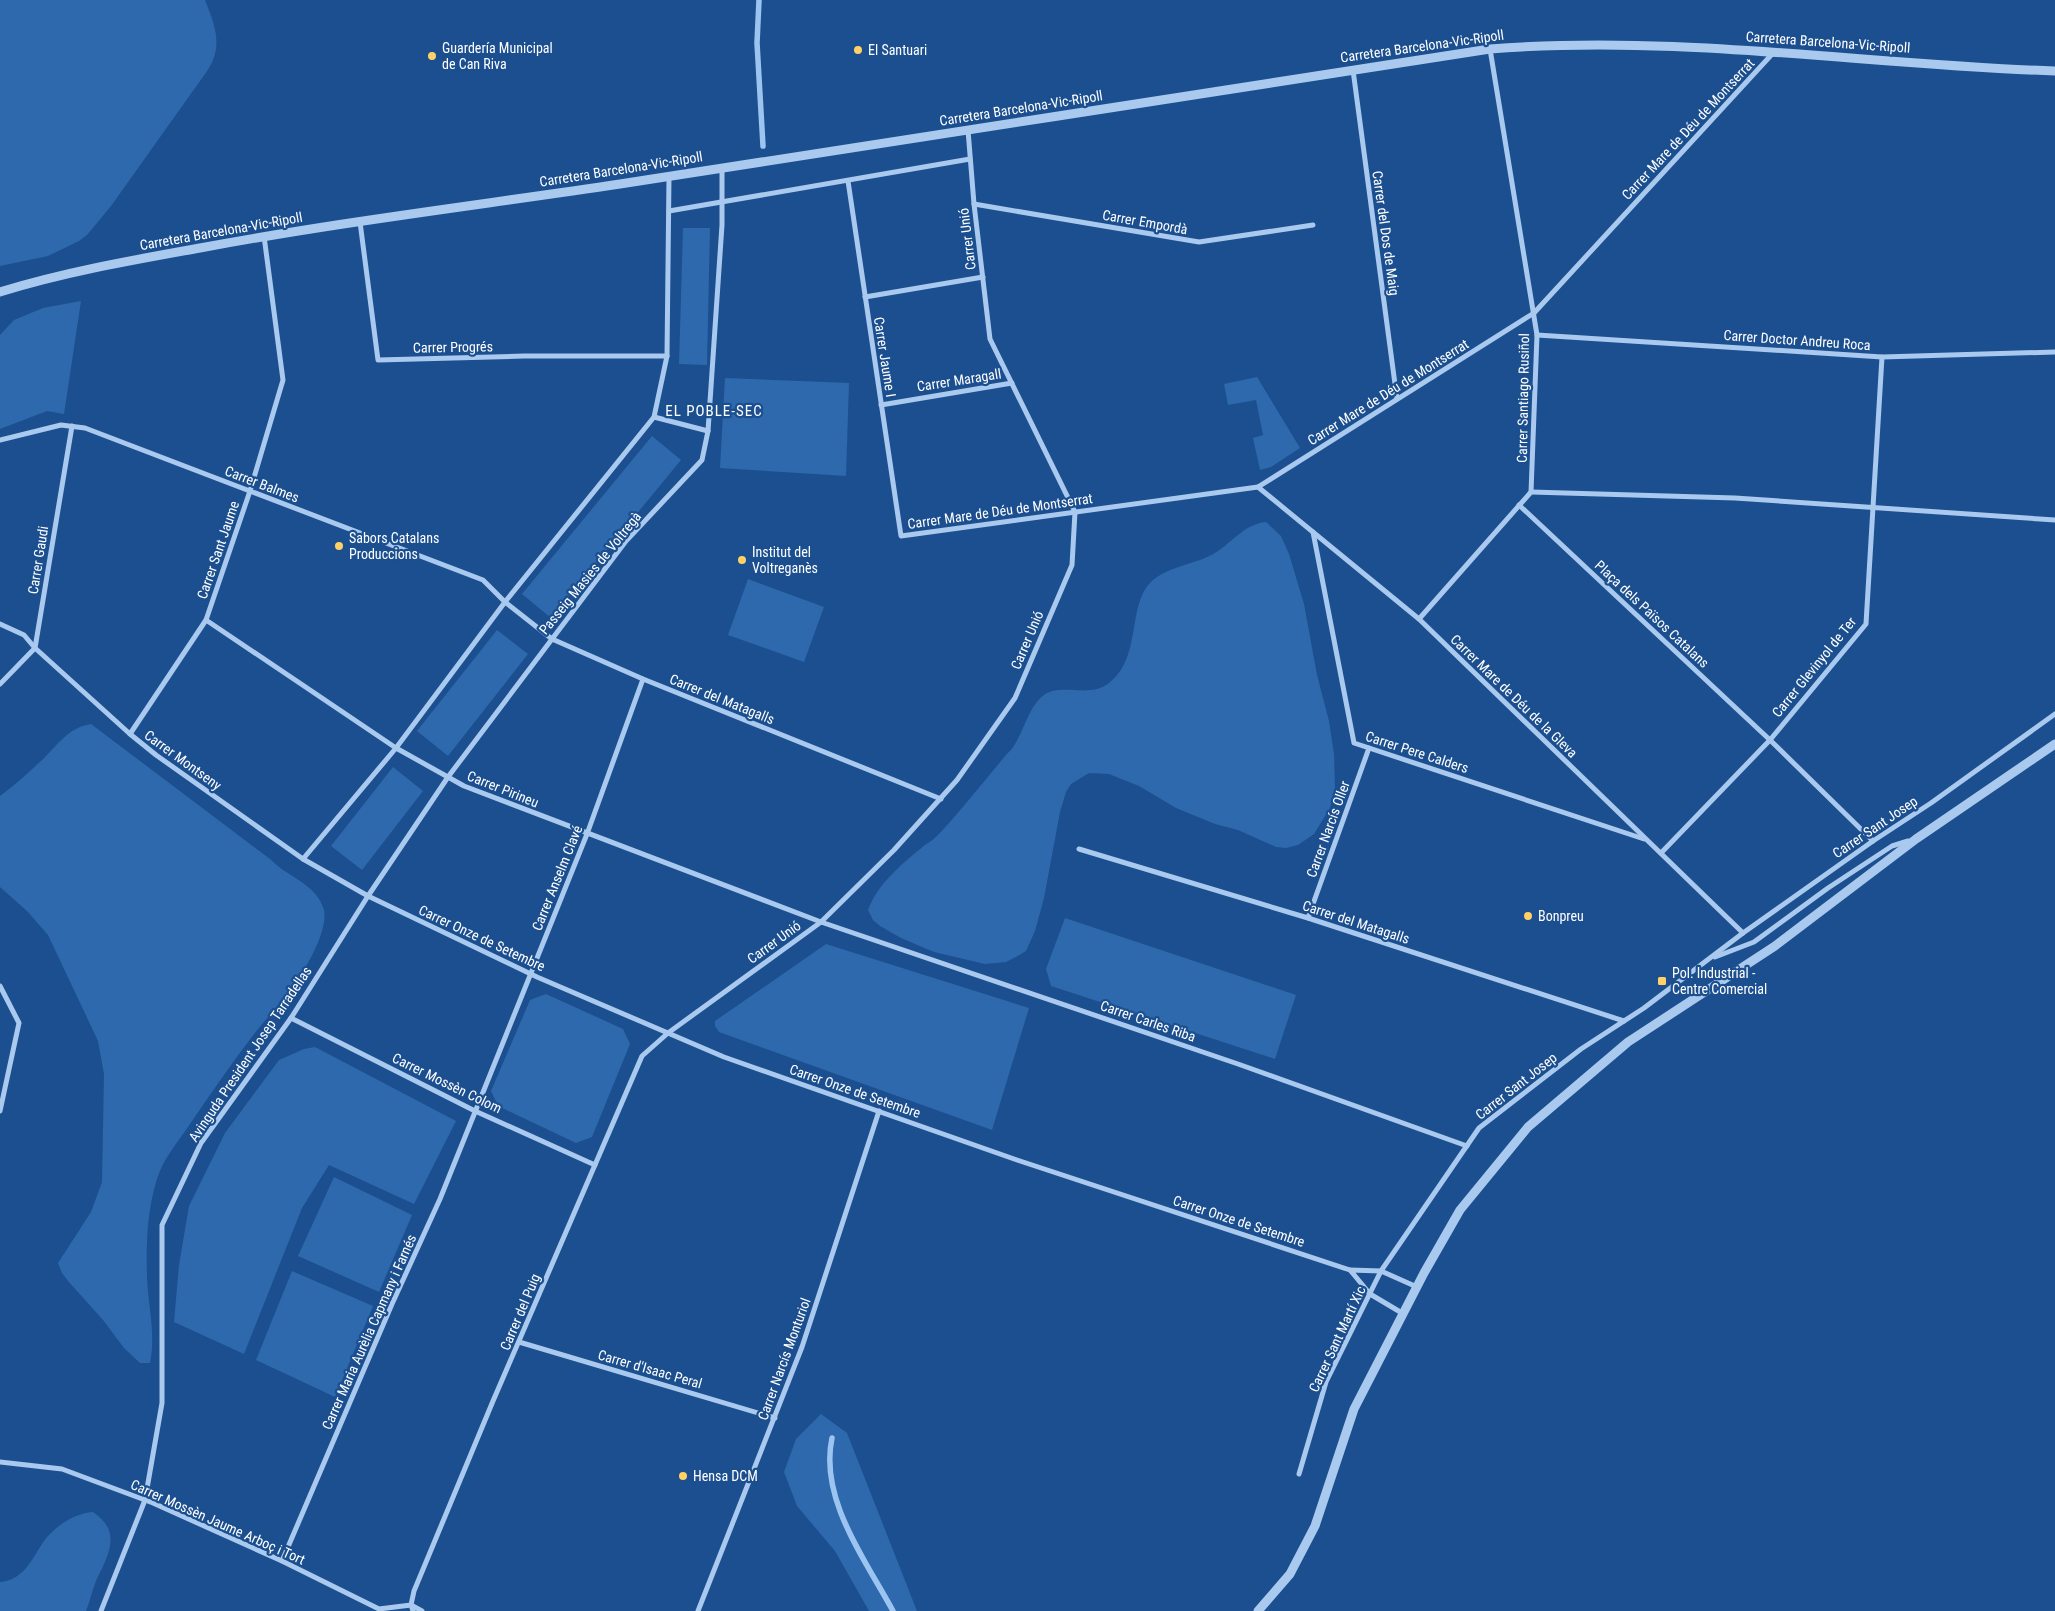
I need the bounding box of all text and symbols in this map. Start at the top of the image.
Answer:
street label: Carretera Barcelona-Vic-Ripoll [1339,27,1505,65]
street label: Carretera Barcelona-Vic-Ripoll [1745,28,1911,56]
place label: Guardería Municipal de Can Riva [442,40,553,72]
place label: El Santuari [868,42,927,58]
marker: El Santuari [852,44,864,56]
marker: Guardería Municipal de Can Riva [426,50,438,62]
street label: Carrer Mare de Déu de Montserrat [1618,55,1758,203]
street label: Carretera Barcelona-Vic-Ripoll [938,87,1104,129]
street label: Carretera Barcelona-Vic-Ripoll [538,148,704,190]
street label: Carrer del Dos de Maig [1369,170,1403,296]
street label: Carrer Unió [955,207,979,271]
street label: Carrer Empordà [1101,207,1189,237]
street label: Carretera Barcelona-Vic-Ripoll [138,209,304,253]
street label: Carrer Jaume I [871,316,899,398]
street label: Carrer Doctor Andreu Roca [1723,327,1871,353]
street label: Carrer Santiago Rusiñol [1514,333,1532,463]
street label: Carrer Mare de Déu de Montserrat [1305,336,1471,448]
street label: Carrer Progrés [413,338,493,356]
street label: Carrer Maragall [916,365,1002,395]
district label: EL POBLE-SEC [665,402,763,420]
street label: Carrer Balmes [223,463,301,505]
street label: Carrer Mare de Déu de Montserrat [906,490,1094,532]
street label: Carrer Sant Jaume [194,499,242,601]
street label: Passeig Masies de Voltregà [536,508,644,638]
street label: Carrer Gaudi [25,525,51,595]
place label: Sabors Catalans Produccions [349,530,439,562]
marker: Sabors Catalans Produccions [333,540,345,552]
place label: Institut del Voltreganès [752,544,818,576]
marker: Institut del Voltreganès [736,554,748,566]
street label: Plaça dels Països Catalans [1592,557,1712,671]
street label: Carrer Unió [1008,608,1046,672]
street label: Carrer Glevinyol de Ter [1769,614,1859,720]
street label: Carrer Mare de Déu de la Gleva [1447,631,1581,761]
street label: Carrer del Matagalls [667,671,777,727]
street label: Carrer Montseny [141,727,225,793]
street label: Carrer Pere Calders [1364,728,1470,776]
street label: Carrer Pirineu [465,767,541,811]
street label: Carrer Narcís Oller [1303,779,1353,879]
street label: Carrer Sant Josep [1830,793,1921,861]
street label: Carrer Anselm Clavé [529,823,586,933]
street label: Carrer del Matagalls [1300,897,1412,947]
street label: Carrer Onze de Setembre [416,902,548,974]
place label: Bonpreu [1538,908,1584,924]
marker: Bonpreu [1522,910,1534,922]
street label: Carrer Unió [744,917,804,967]
street label: Avinguda President Josep Tarradellas [185,963,315,1145]
place label: Pol. Industrial - Centre Comercial [1672,965,1767,997]
marker: Pol. Industrial - Centre Comercial [1656,975,1668,987]
street label: Carrer Carles Riba [1098,997,1198,1045]
street label: Carrer Sant Josep [1472,1049,1560,1123]
street label: Carrer Mossèn Colom [390,1050,504,1116]
street label: Carrer Onze de Setembre [787,1061,923,1121]
street label: Carrer Onze de Setembre [1171,1192,1307,1250]
street label: Carrer Maria Aurèlia Capmany i Farnés [319,1232,419,1432]
street label: Carrer del Puig [497,1271,543,1353]
street label: Carrer Sant Martí Xic [1305,1283,1369,1395]
street label: Carrer Narcís Monturiol [754,1296,814,1422]
street label: Carrer d'Isaac Peral [596,1346,704,1392]
place label: Hensa DCM [693,1468,758,1484]
marker: Hensa DCM [677,1470,689,1482]
street label: Carrer Mossèn Jaume Arboç i Tort [128,1476,308,1568]

